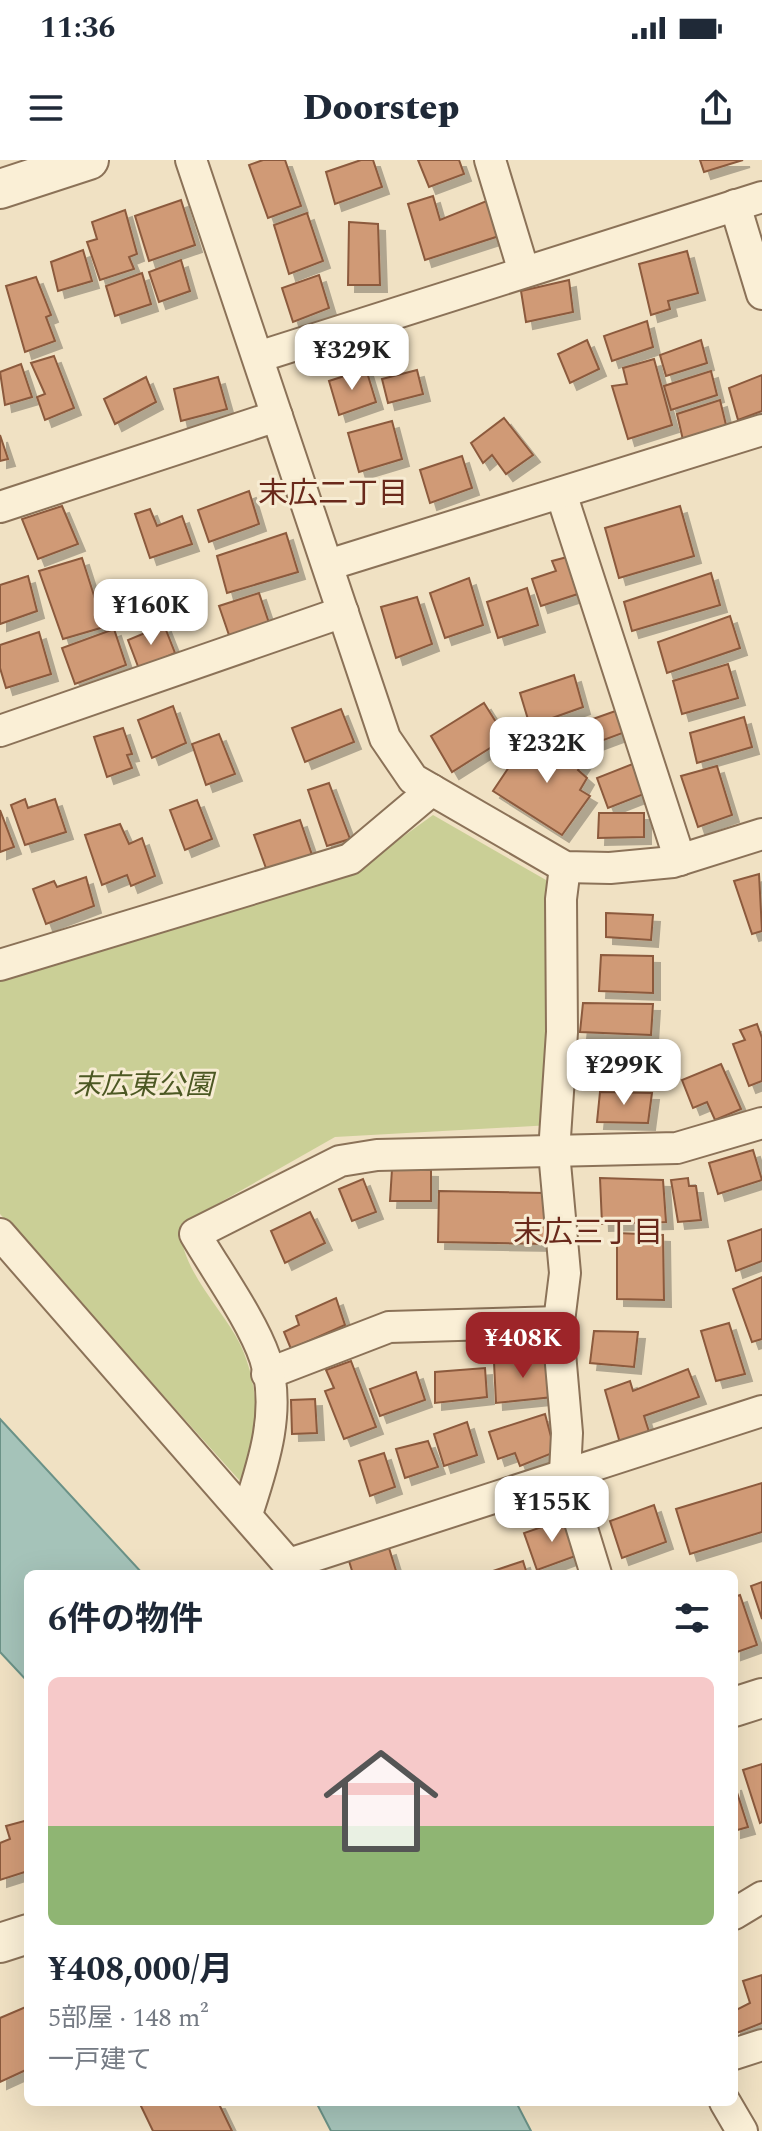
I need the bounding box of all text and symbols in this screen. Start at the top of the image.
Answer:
text: 11:36 [40,5,115,51]
text: Doorstep [303,81,459,136]
icon: menu [24,86,68,130]
icon: share [694,86,738,130]
pin: ¥329K [296,324,408,392]
text: ¥329K [313,330,391,370]
district label: 末広二丁目 [258,471,408,517]
pin: ¥160K [95,579,207,647]
text: ¥160K [112,585,190,625]
pin: ¥232K [491,717,603,785]
text: ¥232K [508,723,586,763]
pin: ¥299K [568,1039,680,1107]
text: ¥299K [585,1045,663,1085]
park label: 末広東公園 [73,1064,217,1107]
district label: 末広三丁目 [513,1210,663,1256]
pin: ¥408K [467,1312,579,1380]
text: ¥408K [484,1318,562,1358]
pin: ¥155K [496,1476,608,1544]
text: ¥155K [513,1482,591,1522]
text: 6件の物件 [48,1594,203,1646]
icon: filters [670,1596,714,1640]
icon: home [309,1729,453,1873]
text: ¥408,000/月 [48,1944,233,1996]
text: 5部屋 · 148 m² [48,1998,209,2038]
text: 一戸建て [48,2040,152,2080]

